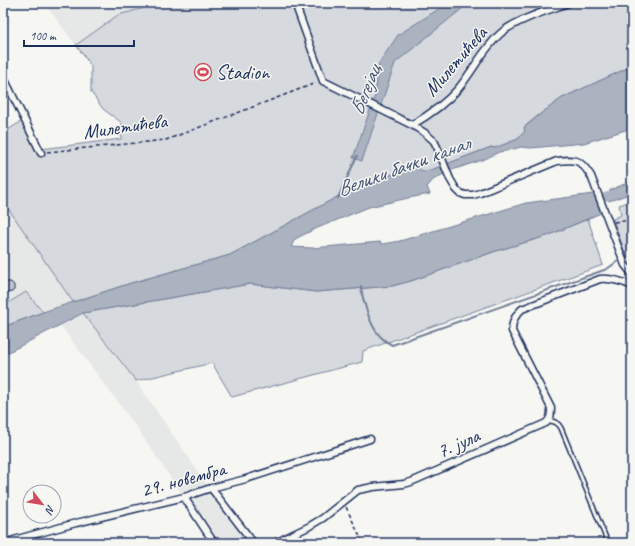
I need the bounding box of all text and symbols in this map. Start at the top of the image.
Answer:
street label: Милетићева [418,20,494,101]
scale bar [24,22,134,48]
text: 100 m [30,28,57,44]
water label: Бегејац [343,59,387,119]
place label: Stadion [216,60,270,85]
sports icon: Stadion [193,62,213,82]
street label: Милетићева [82,108,170,145]
water label: Велики бачки канал [333,129,475,202]
street label: 7. јула [433,422,485,464]
street label: 29. новембра [138,456,230,503]
north arrow [22,484,62,524]
text: N [42,503,58,518]

